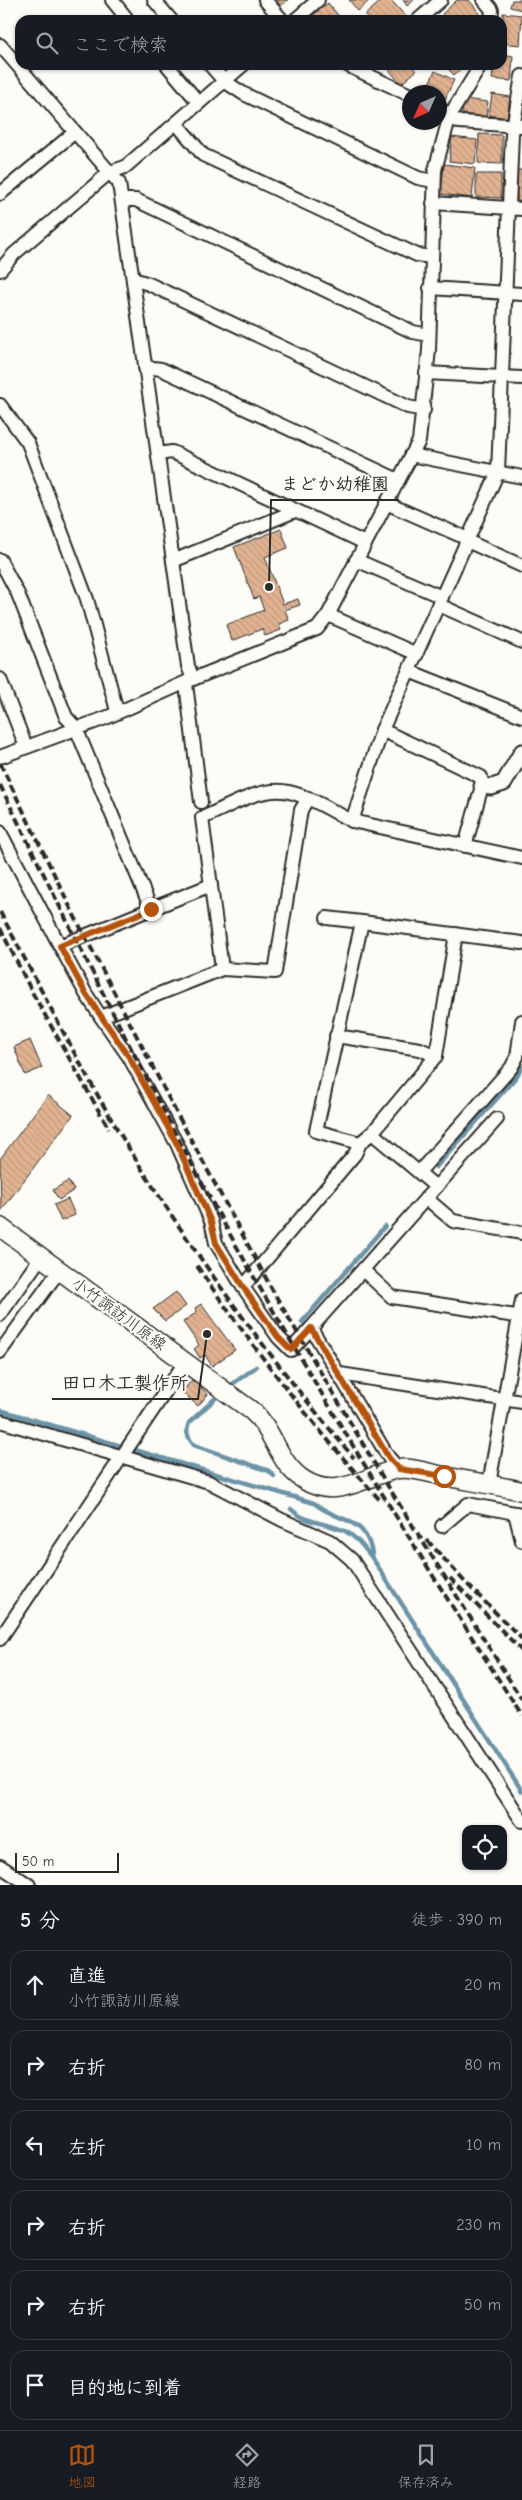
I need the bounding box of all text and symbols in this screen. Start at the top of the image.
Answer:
search box [15,15,507,70]
icon: search [33,29,61,57]
text: ここで検索 [73,34,168,56]
north arrow [402,85,447,130]
callout: まどか幼稚園 [271,467,399,500]
text: まどか幼稚園 [281,474,389,495]
route end [140,898,163,921]
street label: 小竹諏訪川原線 [68,1274,170,1354]
callout: 田口木工製作所 [52,1366,198,1399]
text: 田口木工製作所 [62,1373,188,1394]
route start [433,1465,456,1488]
map controls [462,1825,507,1870]
button: locate [462,1825,507,1870]
scale bar [15,1850,119,1873]
text: 50 m [22,1853,54,1870]
text: 5 分 [20,1908,60,1932]
text: 徒歩 · 390 m [412,1911,502,1929]
text: 直進 [68,1965,106,1987]
icon: ahead [21,1971,49,1999]
text: 20 m [464,1976,501,1994]
text: 小竹諏訪川原線 [68,1992,180,2010]
icon: right [21,2051,49,2079]
text: 80 m [464,2056,501,2074]
text: 右折 [68,2057,106,2079]
icon: left [21,2131,49,2159]
text: 10 m [466,2136,501,2154]
text: 左折 [68,2137,106,2159]
icon: right [21,2211,49,2239]
text: 230 m [456,2216,501,2234]
text: 右折 [68,2217,106,2239]
icon: right [21,2291,49,2319]
text: 50 m [464,2296,501,2314]
text: 右折 [68,2297,106,2319]
icon: arrive [21,2371,49,2399]
text: 目的地に到着 [68,2377,182,2399]
tab: 地図 [68,2441,96,2491]
tab: 経路 [233,2441,261,2491]
tab: 保存済み [398,2441,454,2491]

